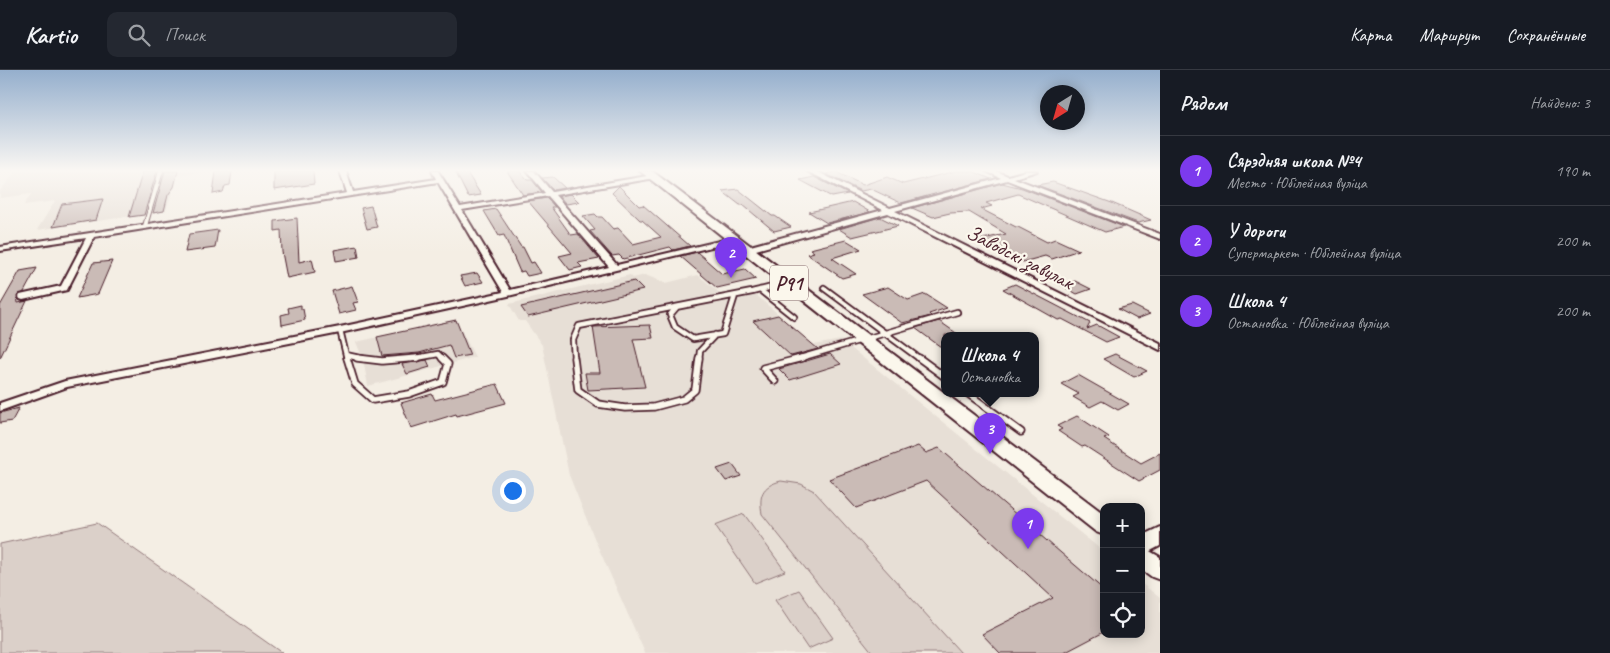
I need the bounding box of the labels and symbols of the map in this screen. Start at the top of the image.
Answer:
north arrow [1040,85,1085,130]
street label: Заводскі завулак [962,219,1080,297]
pin: 2 [715,237,747,278]
road number: Р91 [770,266,808,300]
pin: 3 [974,413,1006,454]
your location [500,478,526,504]
pin: 1 [1012,508,1044,549]

